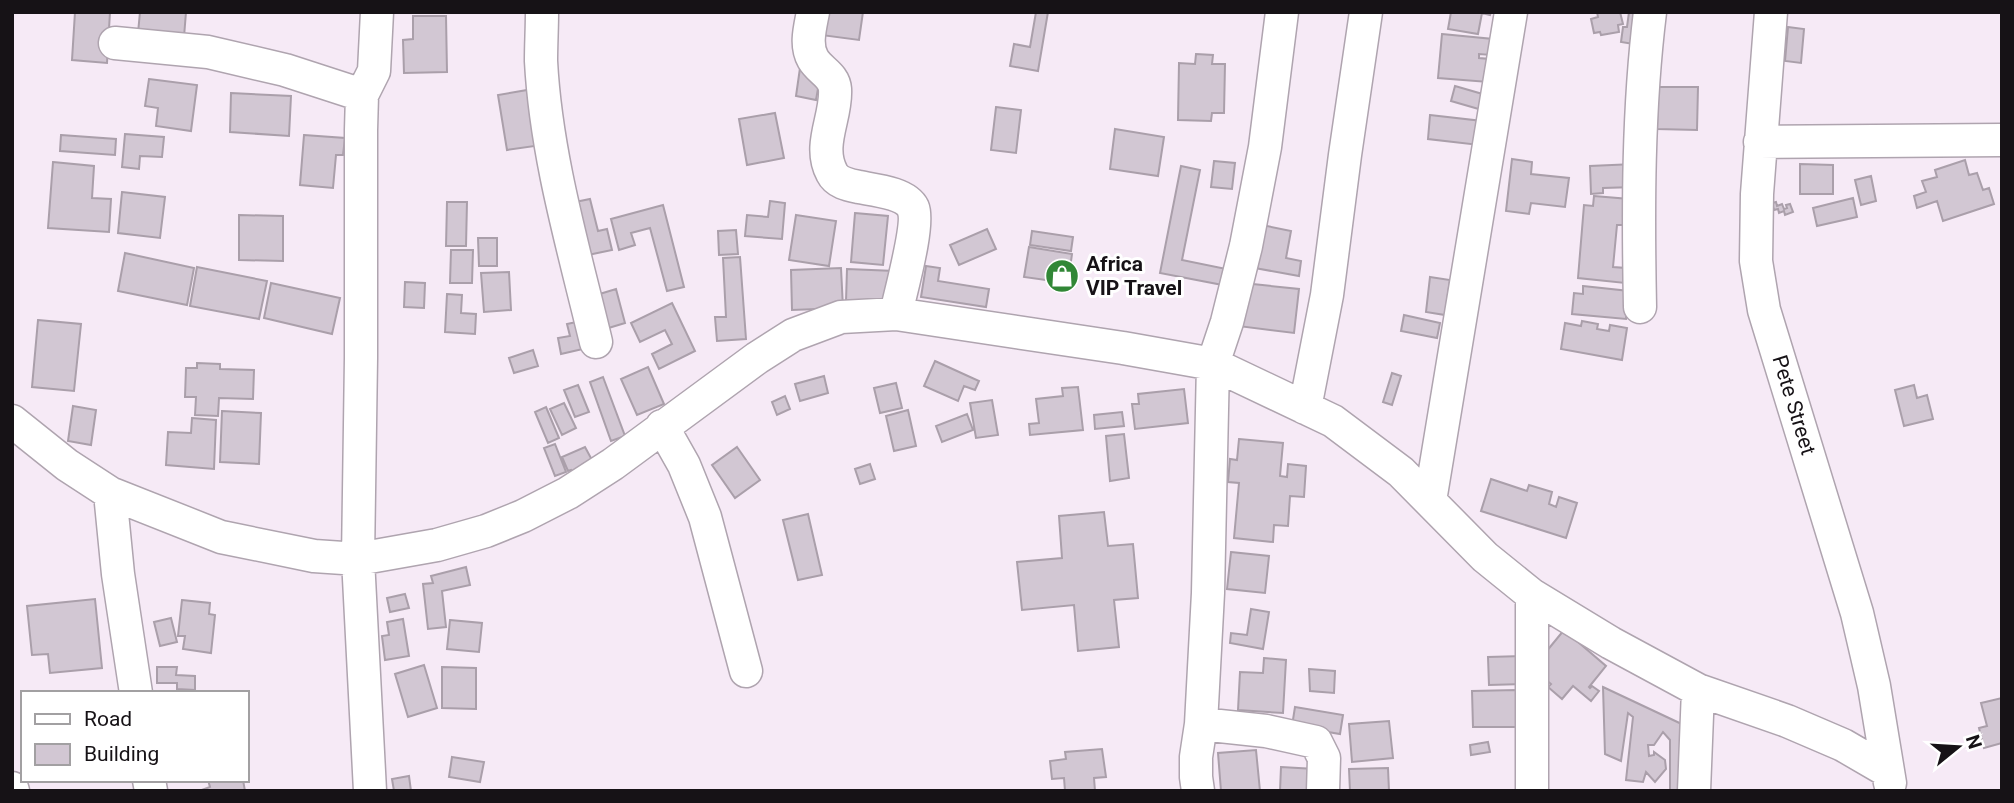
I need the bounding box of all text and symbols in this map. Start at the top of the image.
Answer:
place label: Africa VIP Travel [1086,252,1182,300]
shop icon: Africa VIP Travel [1043,257,1081,295]
street label: Pete Street [1767,352,1821,458]
legend [21,691,248,782]
text: Road [84,707,132,731]
north arrow [1923,712,1993,782]
text: N [1961,732,1987,752]
text: Building [84,742,159,766]

